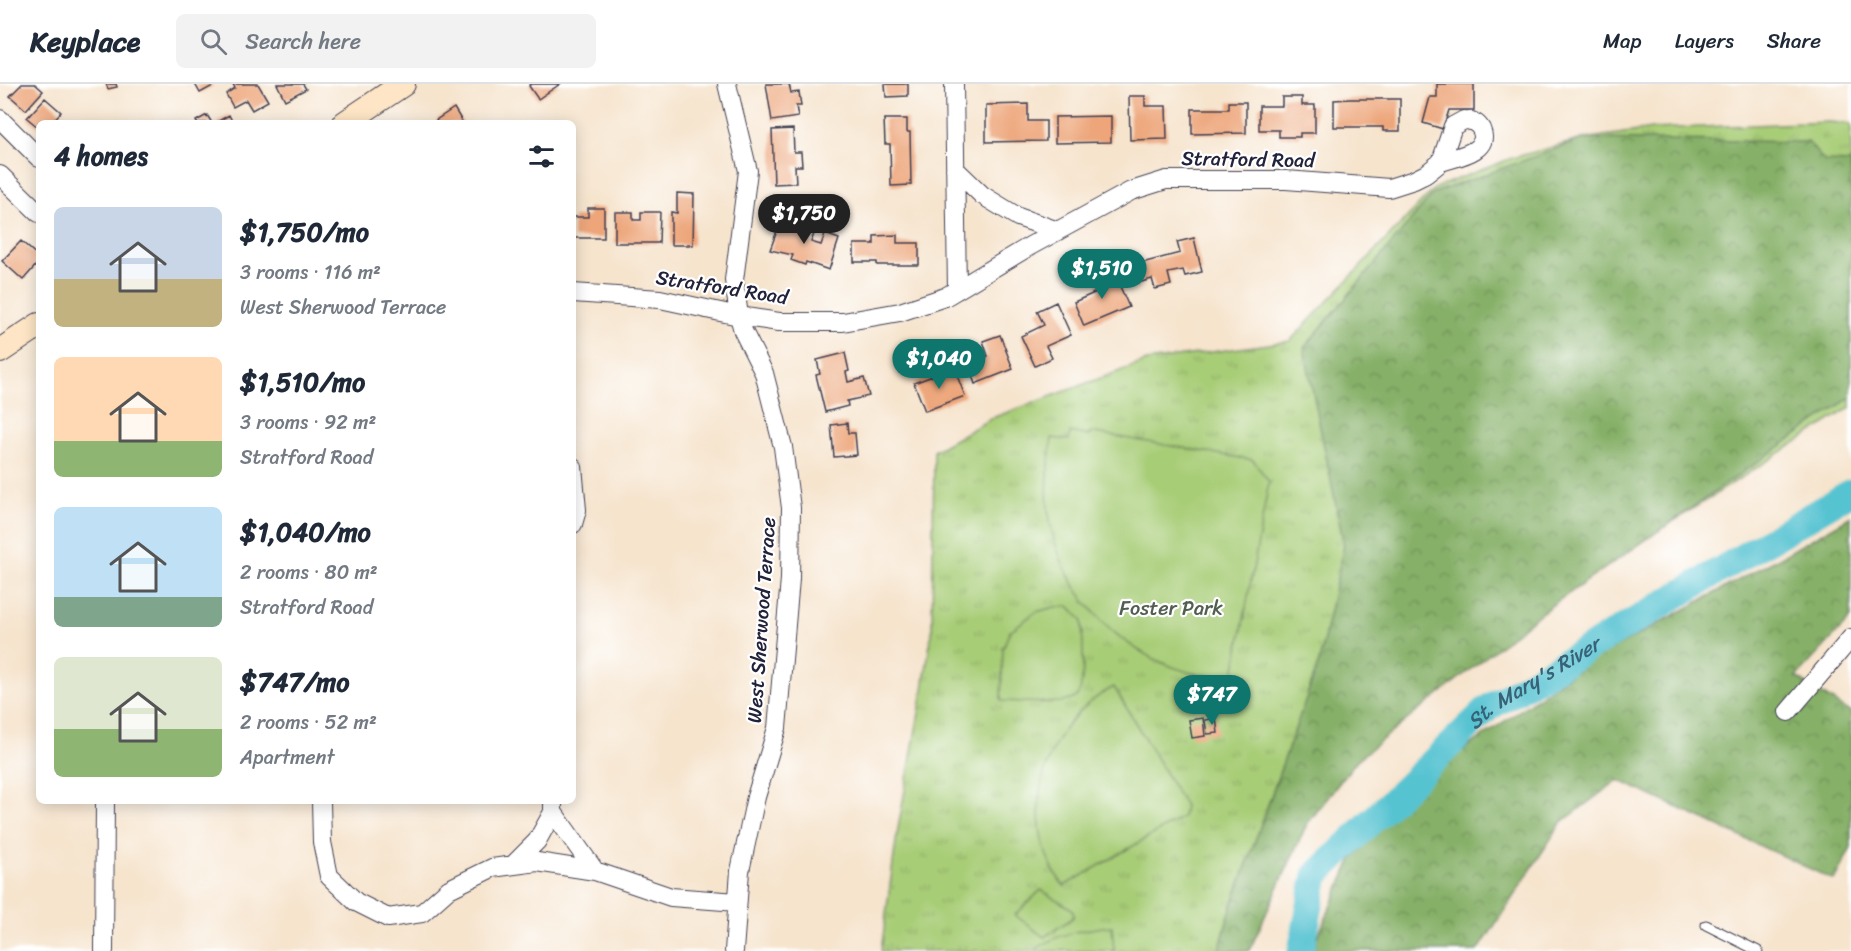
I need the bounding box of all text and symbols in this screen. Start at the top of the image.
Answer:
search box [176,14,596,68]
text: Keyplace [30,17,140,66]
text: Search here [245,22,361,61]
text: Map [1603,22,1642,60]
text: Layers [1675,22,1734,60]
text: Share [1767,22,1821,60]
icon: search [197,25,230,58]
text: 4 homes [54,133,148,179]
icon: filters [525,140,558,173]
street label: Stratford Road [1181,141,1316,178]
pin: $1,750 [755,194,853,245]
text: $1,750 [772,196,836,231]
text: $1,750/mo [240,209,369,255]
icon: home [102,231,174,303]
pin: $1,510 [1053,249,1151,300]
text: $1,510 [1072,251,1132,286]
text: 3 rooms · 116 m² [240,255,381,290]
street label: Stratford Road [653,260,792,315]
text: West Sherwood Terrace [240,290,446,325]
pin: $1,040 [890,339,988,390]
text: $1,040 [906,341,972,376]
text: $1,510/mo [240,359,365,405]
icon: home [102,381,174,453]
text: 3 rooms · 92 m² [240,405,376,440]
text: Stratford Road [240,440,373,475]
text: $1,040/mo [240,509,371,555]
street label: West Sherwood Terrace [737,516,786,724]
icon: home [102,531,174,603]
text: 2 rooms · 80 m² [240,555,378,590]
text: Stratford Road [240,590,373,625]
park label: Foster Park [1119,591,1223,626]
water label: St. Mary's River [1457,624,1611,739]
text: $747/mo [240,659,350,705]
pin: $747 [1176,675,1248,726]
text: $747 [1188,677,1236,712]
icon: home [102,681,174,753]
text: 2 rooms · 52 m² [240,705,377,740]
text: Apartment [240,740,334,775]

